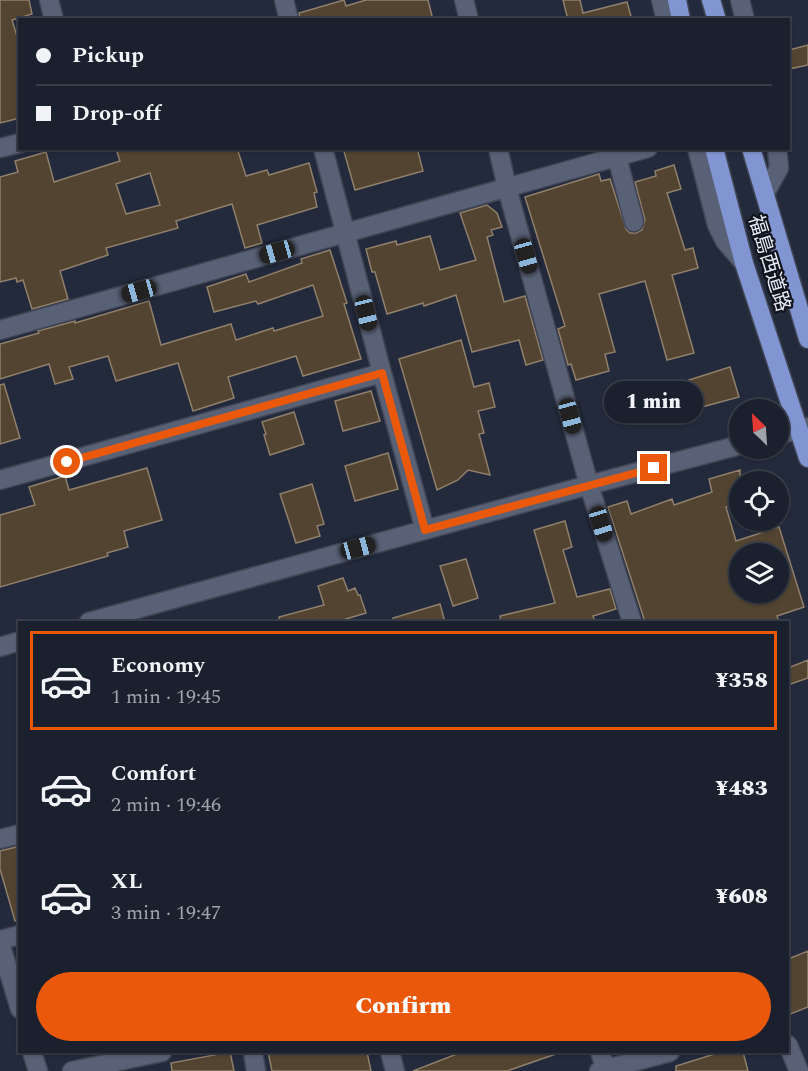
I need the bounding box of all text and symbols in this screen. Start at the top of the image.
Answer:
text: Pickup [72,39,144,72]
text: Drop-off [72,97,161,130]
street label: 福島西道路 [740,211,798,315]
car [512,236,540,276]
car [257,238,297,266]
car [119,277,159,305]
car [353,293,379,333]
callout: 1 min [604,381,704,423]
text: 1 min [626,387,681,417]
car [557,396,583,436]
north arrow [729,399,789,459]
map controls [729,399,789,603]
route start [53,448,80,475]
route end [640,454,667,481]
button: locate [729,471,789,531]
car [587,504,615,544]
car [338,535,378,561]
button: layers [729,543,789,603]
text: Economy [111,649,204,682]
icon: car [39,654,93,708]
text: ¥358 [715,664,768,697]
text: 1 min · 19:45 [111,682,221,712]
text: Comfort [111,757,196,790]
icon: car [39,762,93,816]
text: ¥483 [715,772,768,805]
text: 2 min · 19:46 [111,790,221,820]
text: XL [111,865,142,898]
icon: car [39,870,93,924]
text: ¥608 [715,880,768,913]
text: 3 min · 19:47 [111,898,221,928]
button: Confirm [36,972,771,1041]

